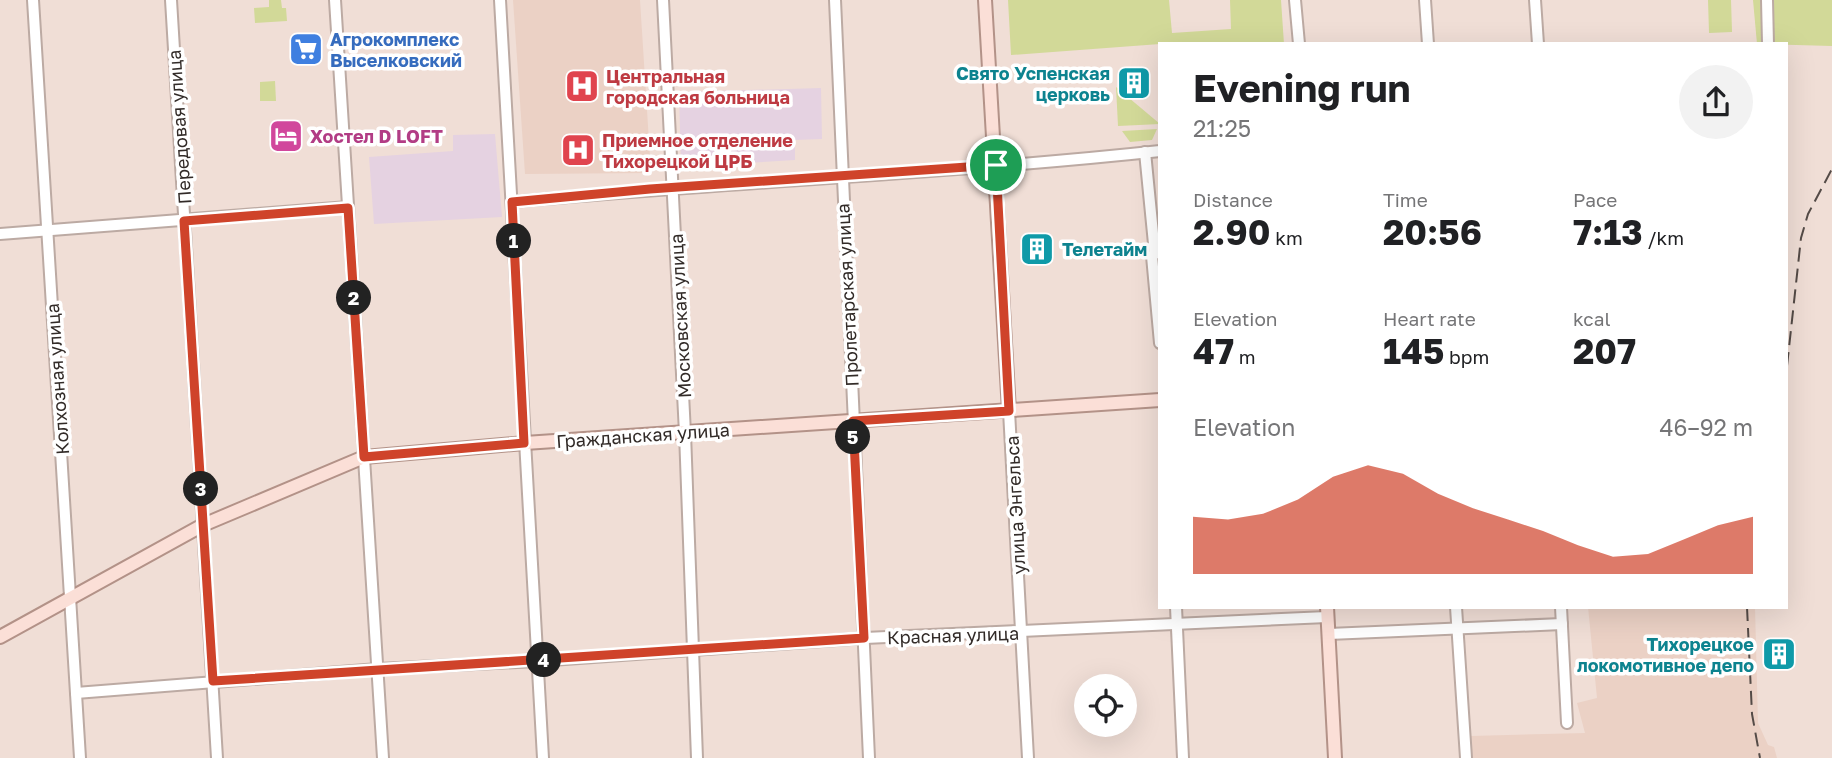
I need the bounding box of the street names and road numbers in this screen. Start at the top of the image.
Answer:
street label: Передовая улица [163,49,195,205]
street label: Пролетарская улица [831,203,863,387]
street label: Московская улица [665,233,695,399]
street label: Колхозная улица [41,302,73,456]
street label: Гражданская улица [556,418,730,452]
street label: улица Энгельса [1000,435,1030,575]
street label: Красная улица [887,622,1019,648]

